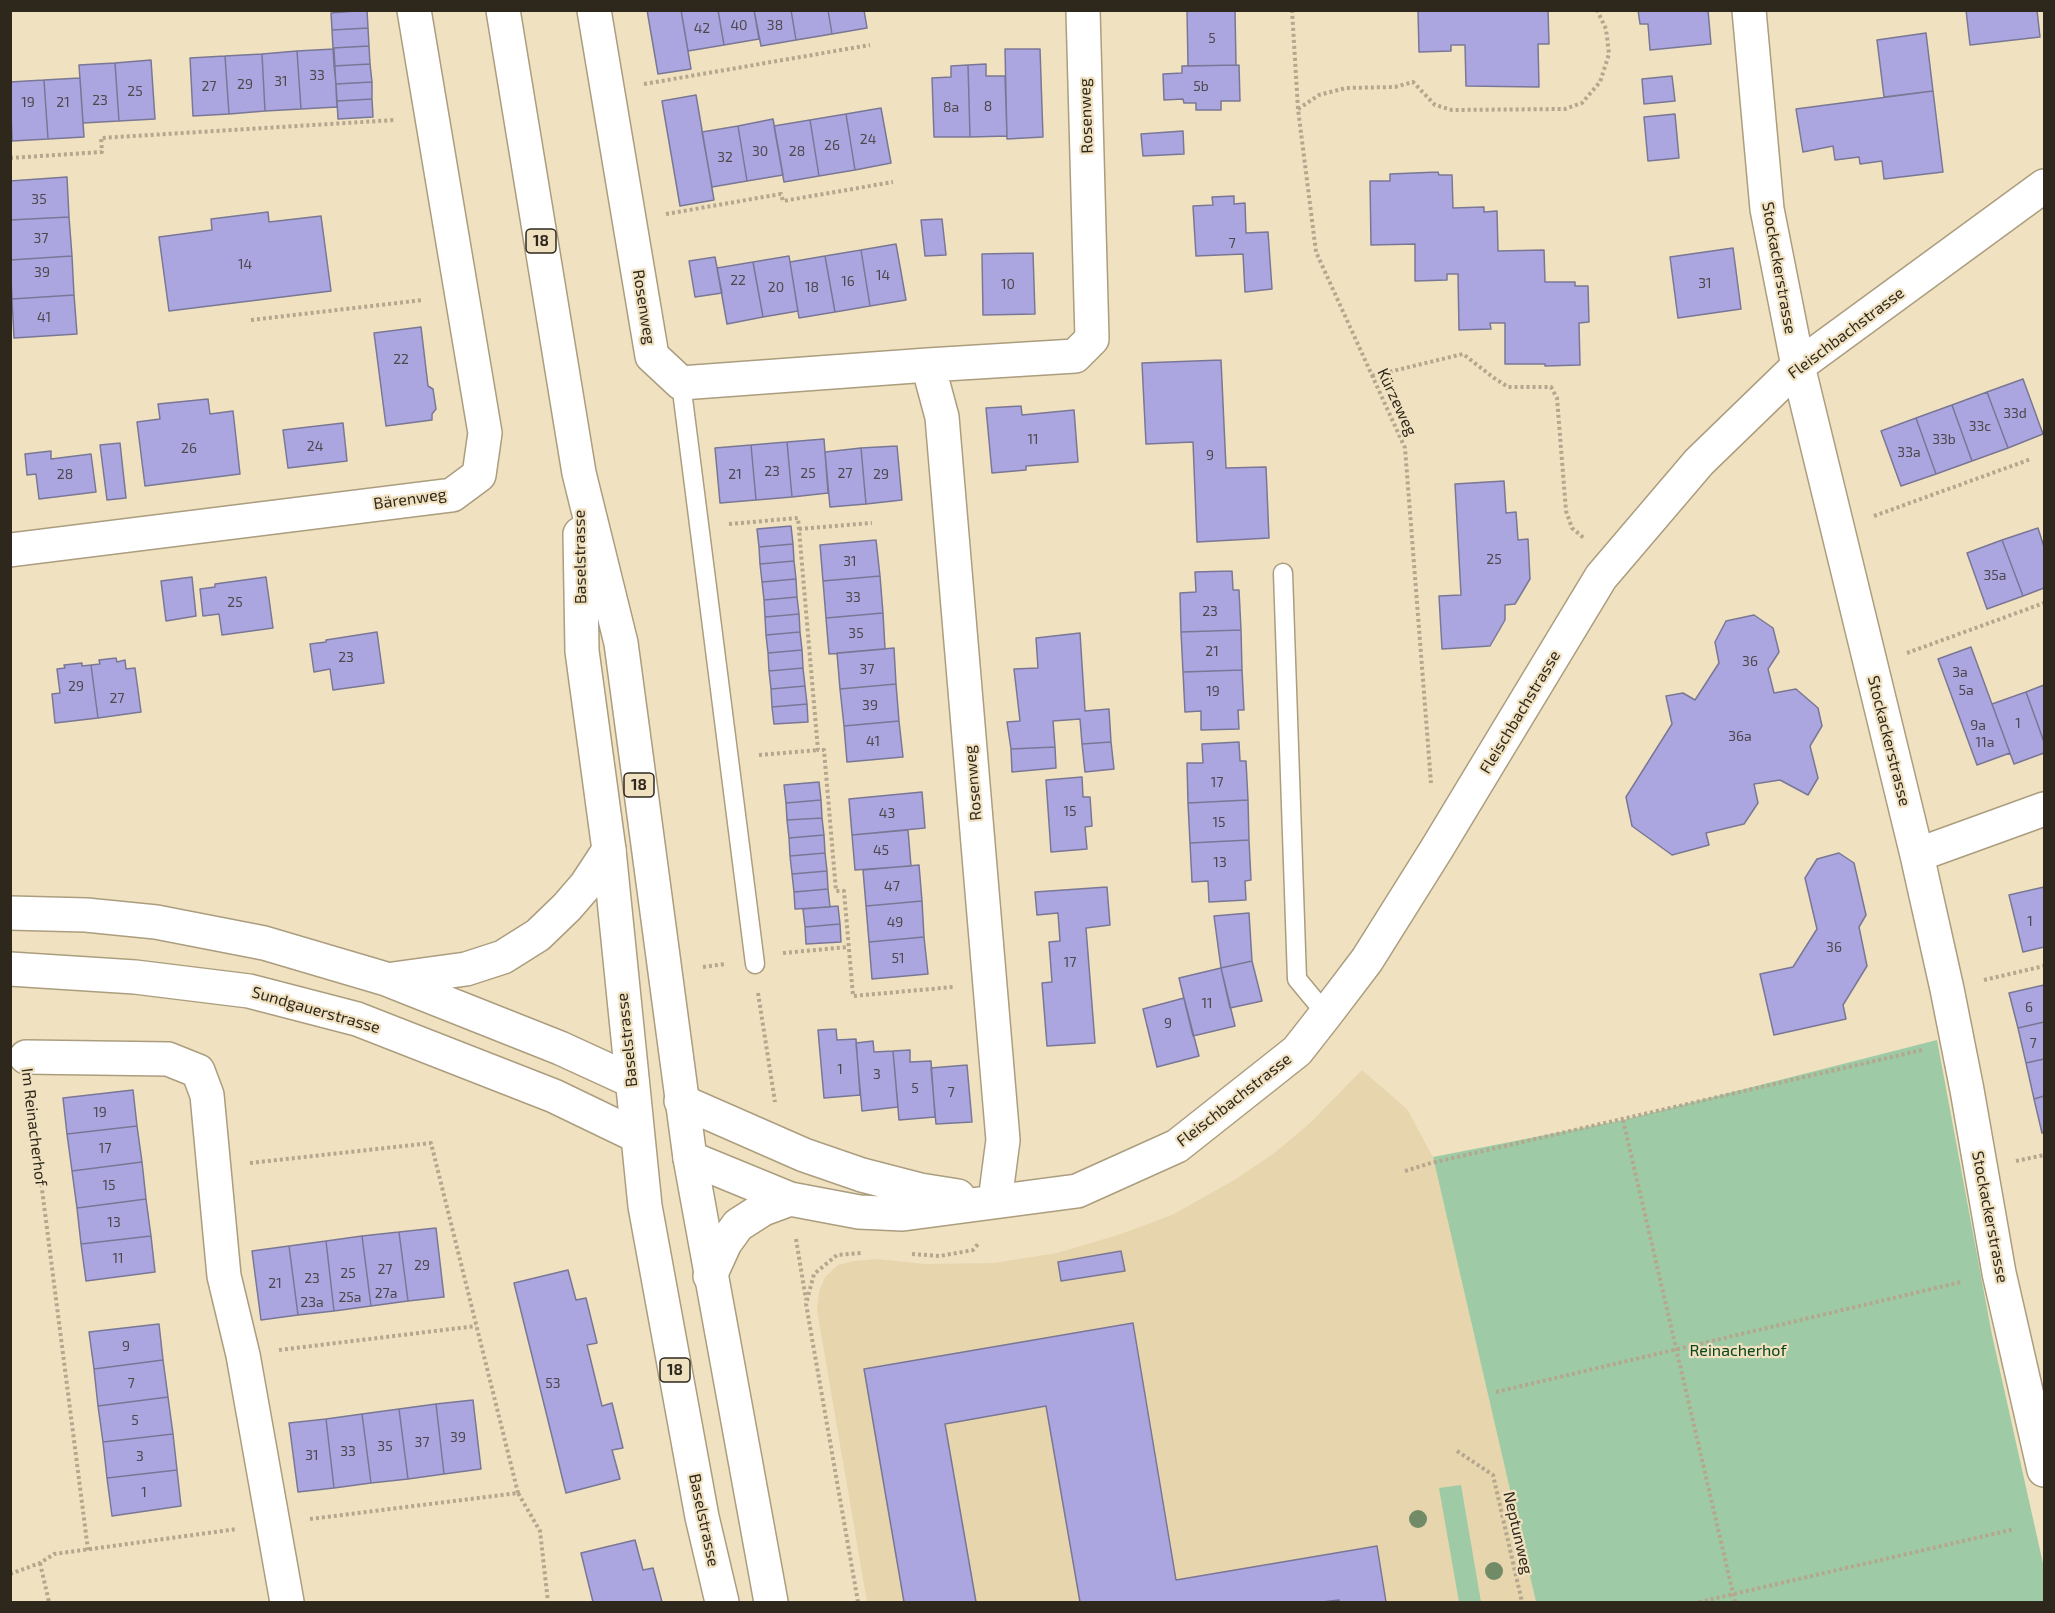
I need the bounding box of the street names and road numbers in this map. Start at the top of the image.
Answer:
street label: Rosenweg [1075,78,1097,154]
street label: Stockackerstrasse [1758,200,1800,336]
road number: 18 [526,229,556,253]
street label: Rosenweg [629,268,659,346]
street label: Fleischbachstrasse [1784,283,1908,383]
street label: Kürzeweg [1373,365,1421,439]
street label: Bärenweg [372,484,448,514]
street label: Baselstrasse [570,510,590,604]
street label: Fleischbachstrasse [1476,647,1564,777]
street label: Stockackerstrasse [1863,674,1915,808]
street label: Rosenweg [960,745,986,821]
road number: 18 [624,773,654,797]
street label: Sundgauerstrasse [250,982,382,1038]
street label: Baselstrasse [613,992,641,1088]
street label: Fleischbachstrasse [1173,1049,1295,1151]
street label: Im Reinacherhof [17,1067,51,1187]
street label: Stockackerstrasse [1968,1149,2012,1285]
road number: 18 [660,1358,690,1382]
street label: Baselstrasse [685,1472,723,1568]
street label: Neptunweg [1499,1490,1537,1576]

